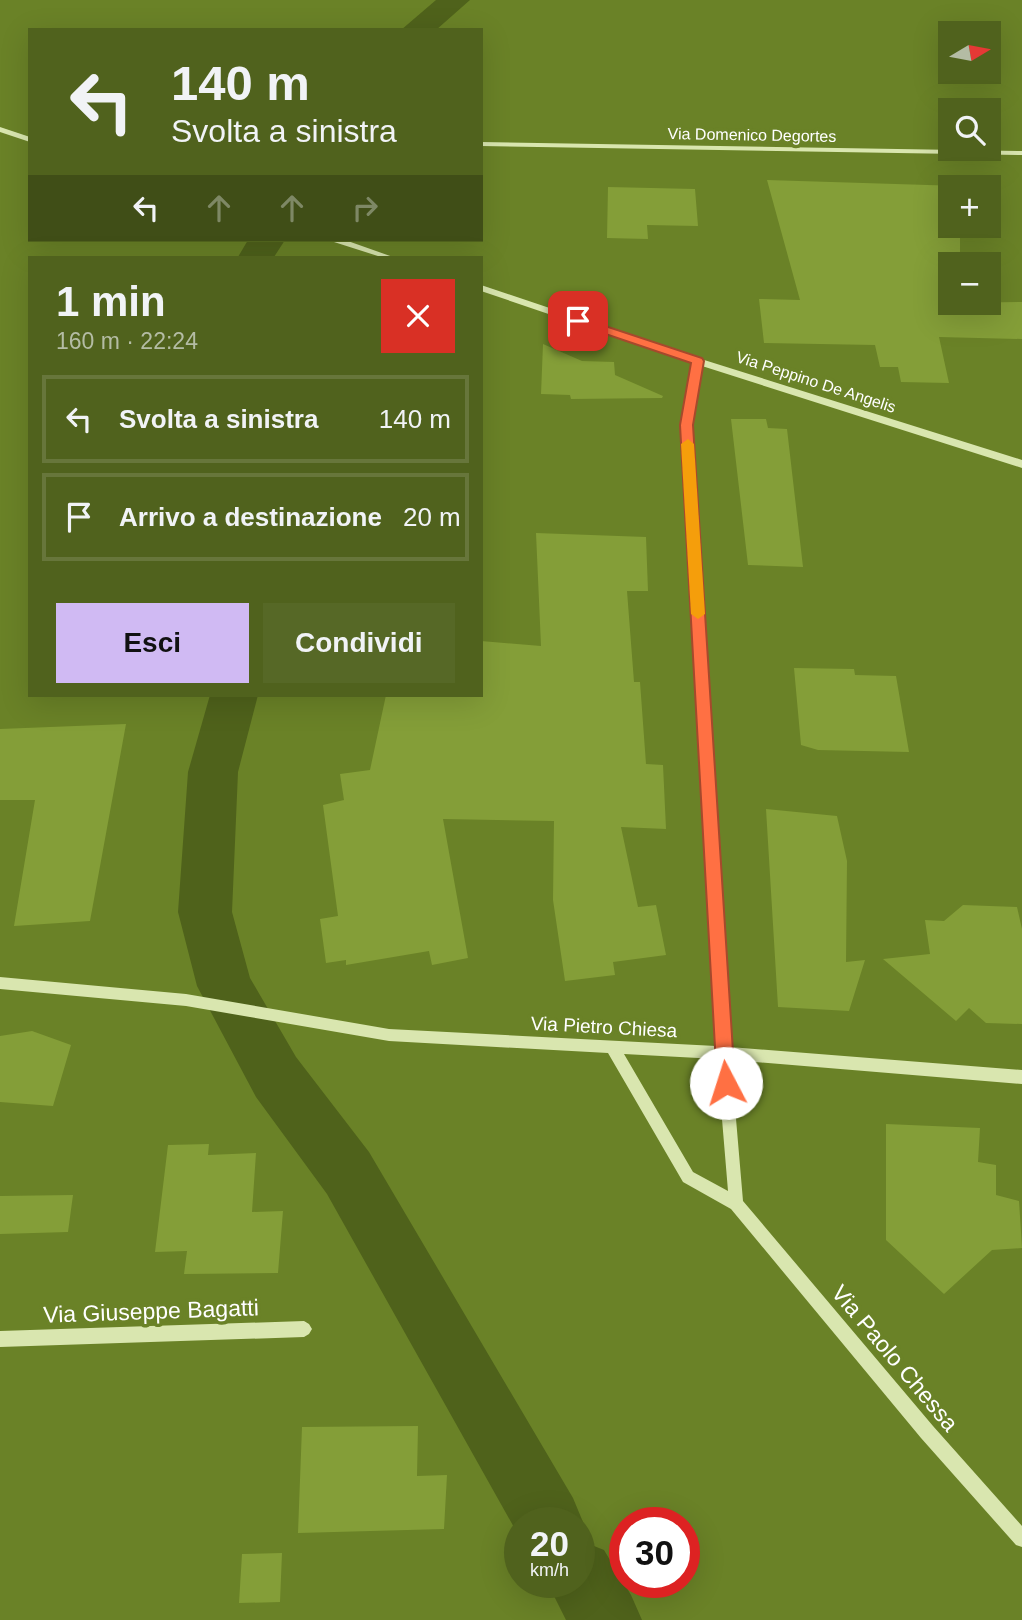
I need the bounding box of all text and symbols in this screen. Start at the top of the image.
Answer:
north arrow [938,21,1001,84]
map controls [938,21,1001,315]
icon: left [56,56,147,147]
text: 140 m [171,56,310,110]
button: search [938,98,1001,161]
text: Svolta a sinistra [171,113,397,149]
street label: Via Domenico Degortes [668,125,836,145]
button: + [938,175,1001,238]
icon: left [127,189,165,227]
icon: ahead [200,189,238,227]
icon: ahead [273,189,311,227]
icon: right [346,189,384,227]
button: − [938,252,1001,315]
text: 1 min [56,278,166,325]
button: close [381,279,455,353]
pin [548,291,608,351]
icon: arrive [559,302,597,340]
text: 160 m · 22:24 [56,328,198,354]
street label: Via Peppino De Angelis [734,348,898,416]
icon: left [60,400,98,438]
text: Svolta a sinistra [119,404,318,434]
text: 140 m [379,404,451,434]
icon: arrive [60,498,98,536]
text: Arrivo a destinazione [119,502,382,532]
text: 20 m [403,502,461,532]
button: Esci [56,603,249,683]
button: Condividi [263,603,455,683]
street label: Via Pietro Chiesa [530,1013,678,1041]
position arrow [689,1046,763,1120]
street label: Via Paolo Chessa [826,1280,964,1436]
street label: Via Giuseppe Bagatti [43,1294,259,1328]
speed limit sign: 30 [609,1507,700,1598]
text: 20 [530,1524,569,1563]
text: km/h [530,1560,569,1580]

